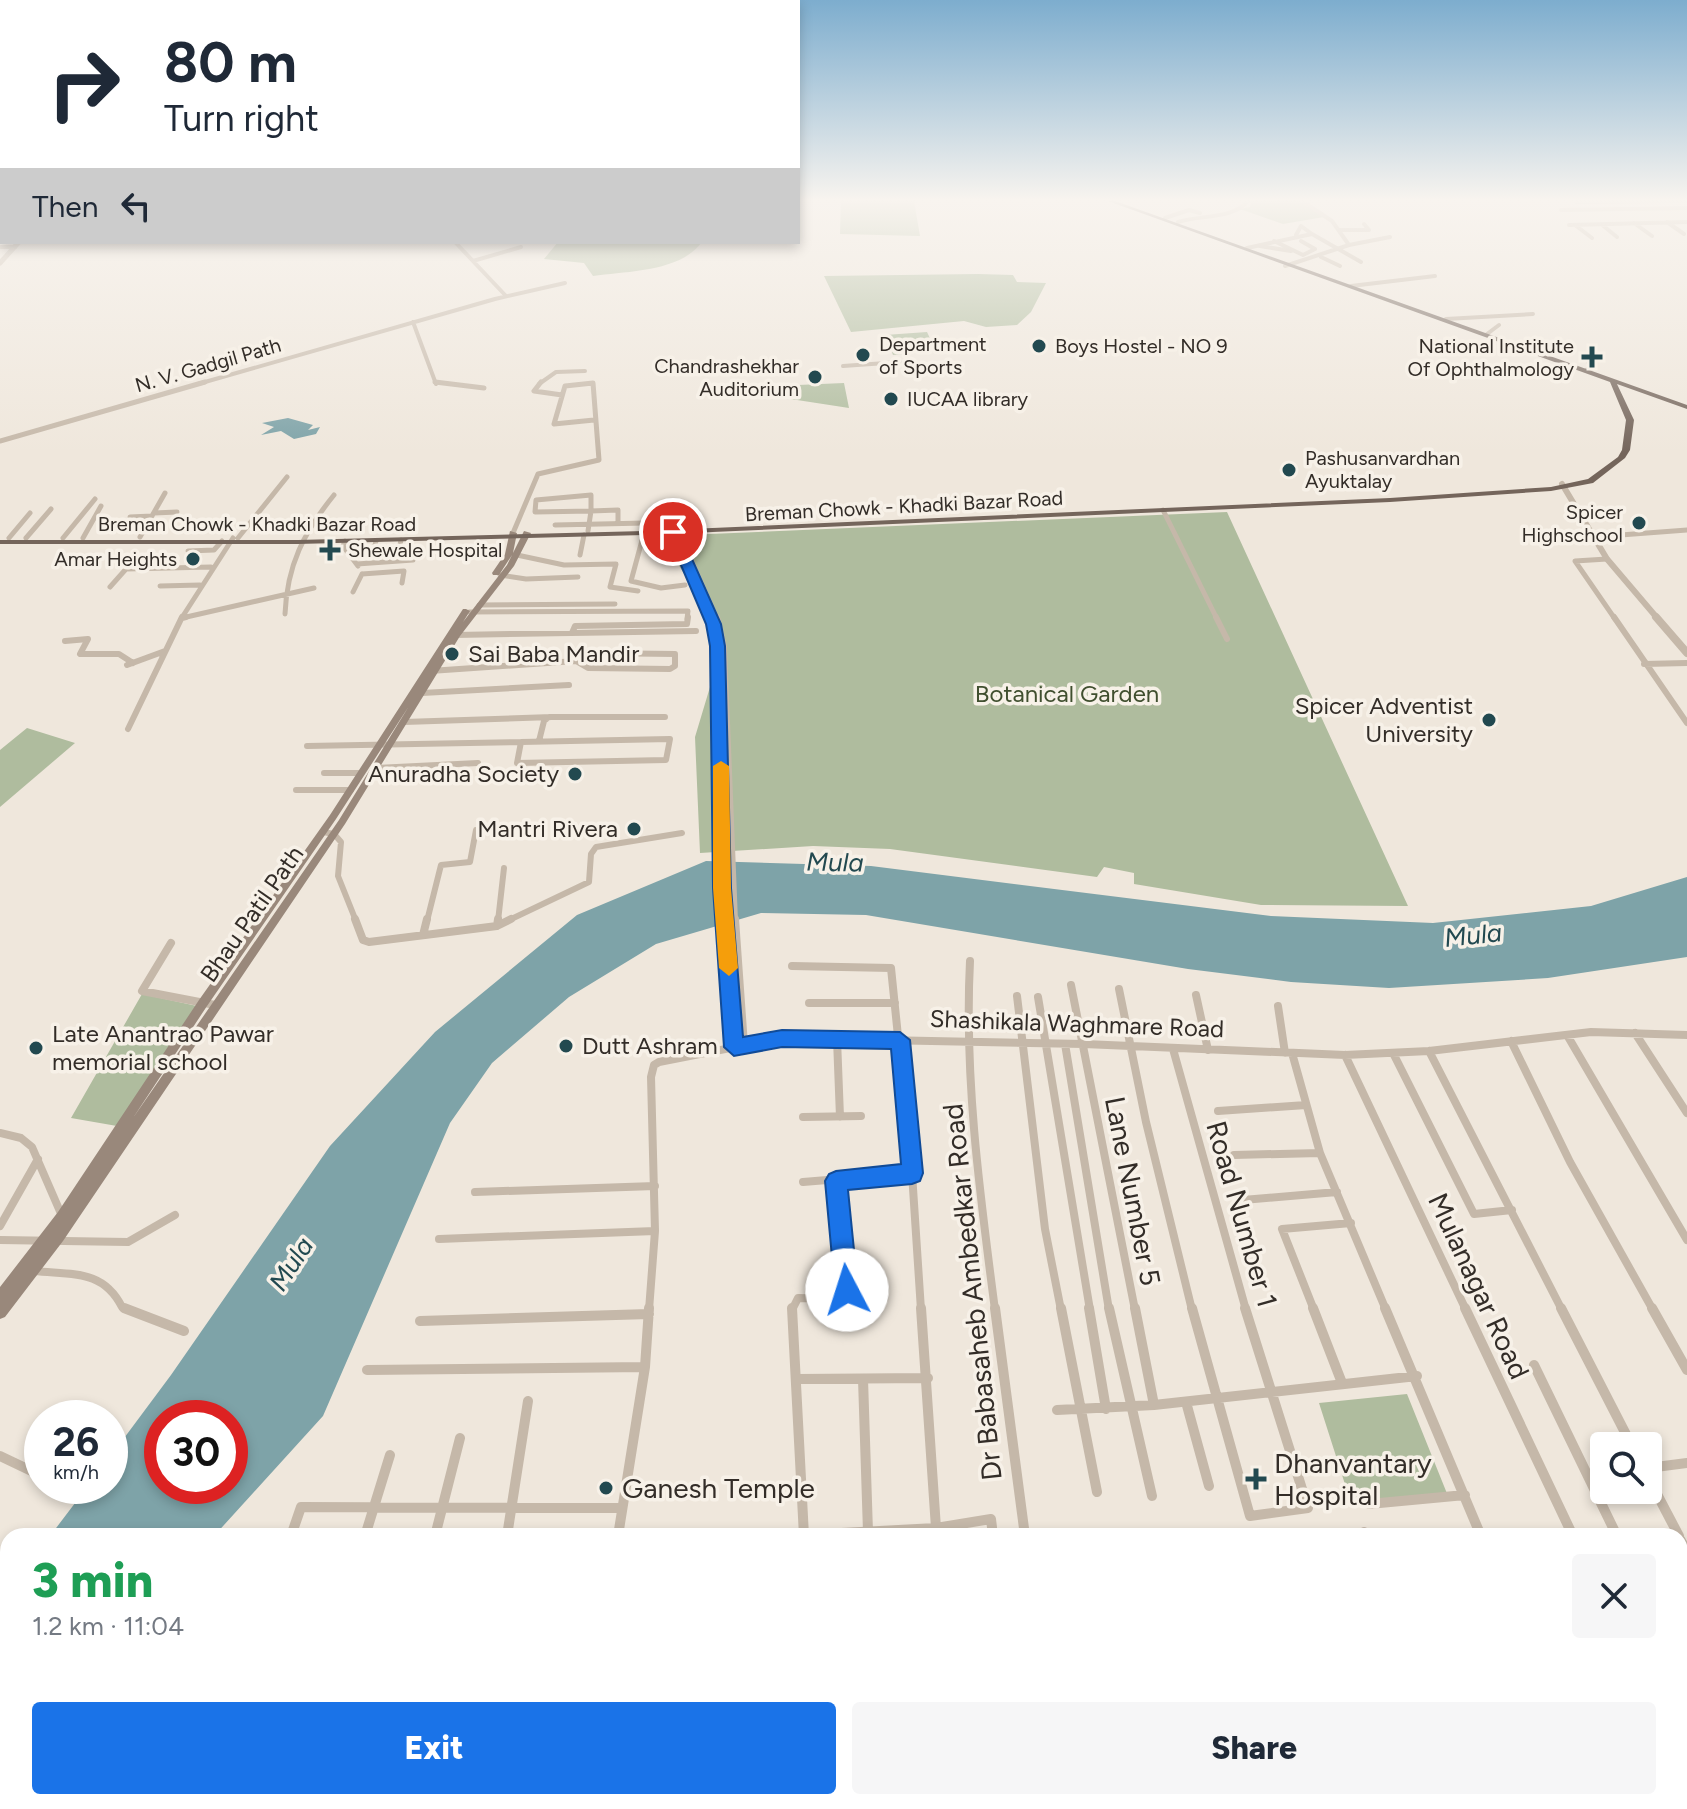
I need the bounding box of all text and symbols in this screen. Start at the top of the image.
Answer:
text: 80 m [164,29,297,96]
icon: right [32,32,136,136]
text: Turn right [164,97,319,140]
icon: left [114,184,158,228]
text: Then [32,188,98,225]
place label: Department of Sports [879,332,987,379]
street label: N. V. Gadgil Path [132,333,284,397]
place label: Boys Hostel - NO 9 [1055,334,1228,358]
place label: National Institute Of Ophthalmology [1407,334,1574,381]
marker: Boys Hostel - NO 9 [1030,337,1048,355]
marker: Department of Sports [854,346,872,364]
marker: National Institute Of Ophthalmology [1581,346,1603,368]
place label: Chandrashekhar Auditorium [654,354,799,401]
marker: Chandrashekhar Auditorium [806,368,824,386]
place label: IUCAA library [907,387,1028,411]
marker: IUCAA library [882,390,900,408]
place label: Pashusanvardhan Ayuktalay [1305,446,1460,493]
marker: Pashusanvardhan Ayuktalay [1280,461,1298,479]
street label: Breman Chowk - Khadki Bazar Road [744,486,1064,526]
pin [639,498,707,566]
place label: Spicer Highschool [1522,500,1623,547]
icon: arrive [651,510,695,554]
street label: Breman Chowk - Khadki Bazar Road [98,512,416,536]
marker: Spicer Highschool [1630,514,1648,532]
place label: Shewale Hospital [348,538,503,562]
marker: Shewale Hospital [319,539,341,561]
place label: Amar Heights [54,547,177,571]
marker: Amar Heights [184,550,202,568]
place label: Sai Baba Mandir [468,639,639,668]
marker: Sai Baba Mandir [443,645,461,663]
park label: Botanical Garden [975,679,1159,708]
place label: Spicer Adventist University [1295,691,1473,748]
marker: Spicer Adventist University [1480,711,1498,729]
place label: Anuradha Society [368,759,559,788]
marker: Anuradha Society [566,765,584,783]
place label: Mantri Rivera [477,814,618,843]
marker: Mantri Rivera [625,820,643,838]
street label: Bhau Patil Path [194,840,309,987]
water label: Mula [806,846,864,878]
water label: Mula [1443,916,1503,954]
street label: Shashikala Waghmare Road [929,1004,1225,1043]
place label: Late Anantrao Pawar memorial school [52,1019,274,1076]
place label: Dutt Ashram [582,1031,718,1060]
marker: Dutt Ashram [557,1037,575,1055]
marker: Late Anantrao Pawar memorial school [27,1039,45,1057]
street label: Lane Number 5 [1098,1094,1168,1288]
street label: Dr Babasaheb Ambedkar Road [935,1102,1009,1482]
street label: Road Number 1 [1199,1117,1285,1311]
street label: Mulanagar Road [1421,1188,1537,1384]
water label: Mula [262,1231,320,1297]
position arrow [805,1248,889,1332]
speed limit sign: 30 [144,1400,248,1504]
text: 26 [53,1418,99,1466]
map controls [1590,1432,1662,1504]
button: search [1590,1432,1662,1504]
place label: Dhanvantary Hospital [1274,1446,1432,1512]
text: km/h [53,1460,99,1484]
marker: Dhanvantary Hospital [1245,1468,1267,1490]
place label: Ganesh Temple [622,1471,815,1505]
marker: Ganesh Temple [597,1479,615,1497]
text: 3 min [32,1551,153,1609]
button: close [1572,1554,1656,1638]
text: 1.2 km · 11:04 [32,1610,184,1642]
button: Exit [32,1702,836,1794]
button: Share [852,1702,1656,1794]

